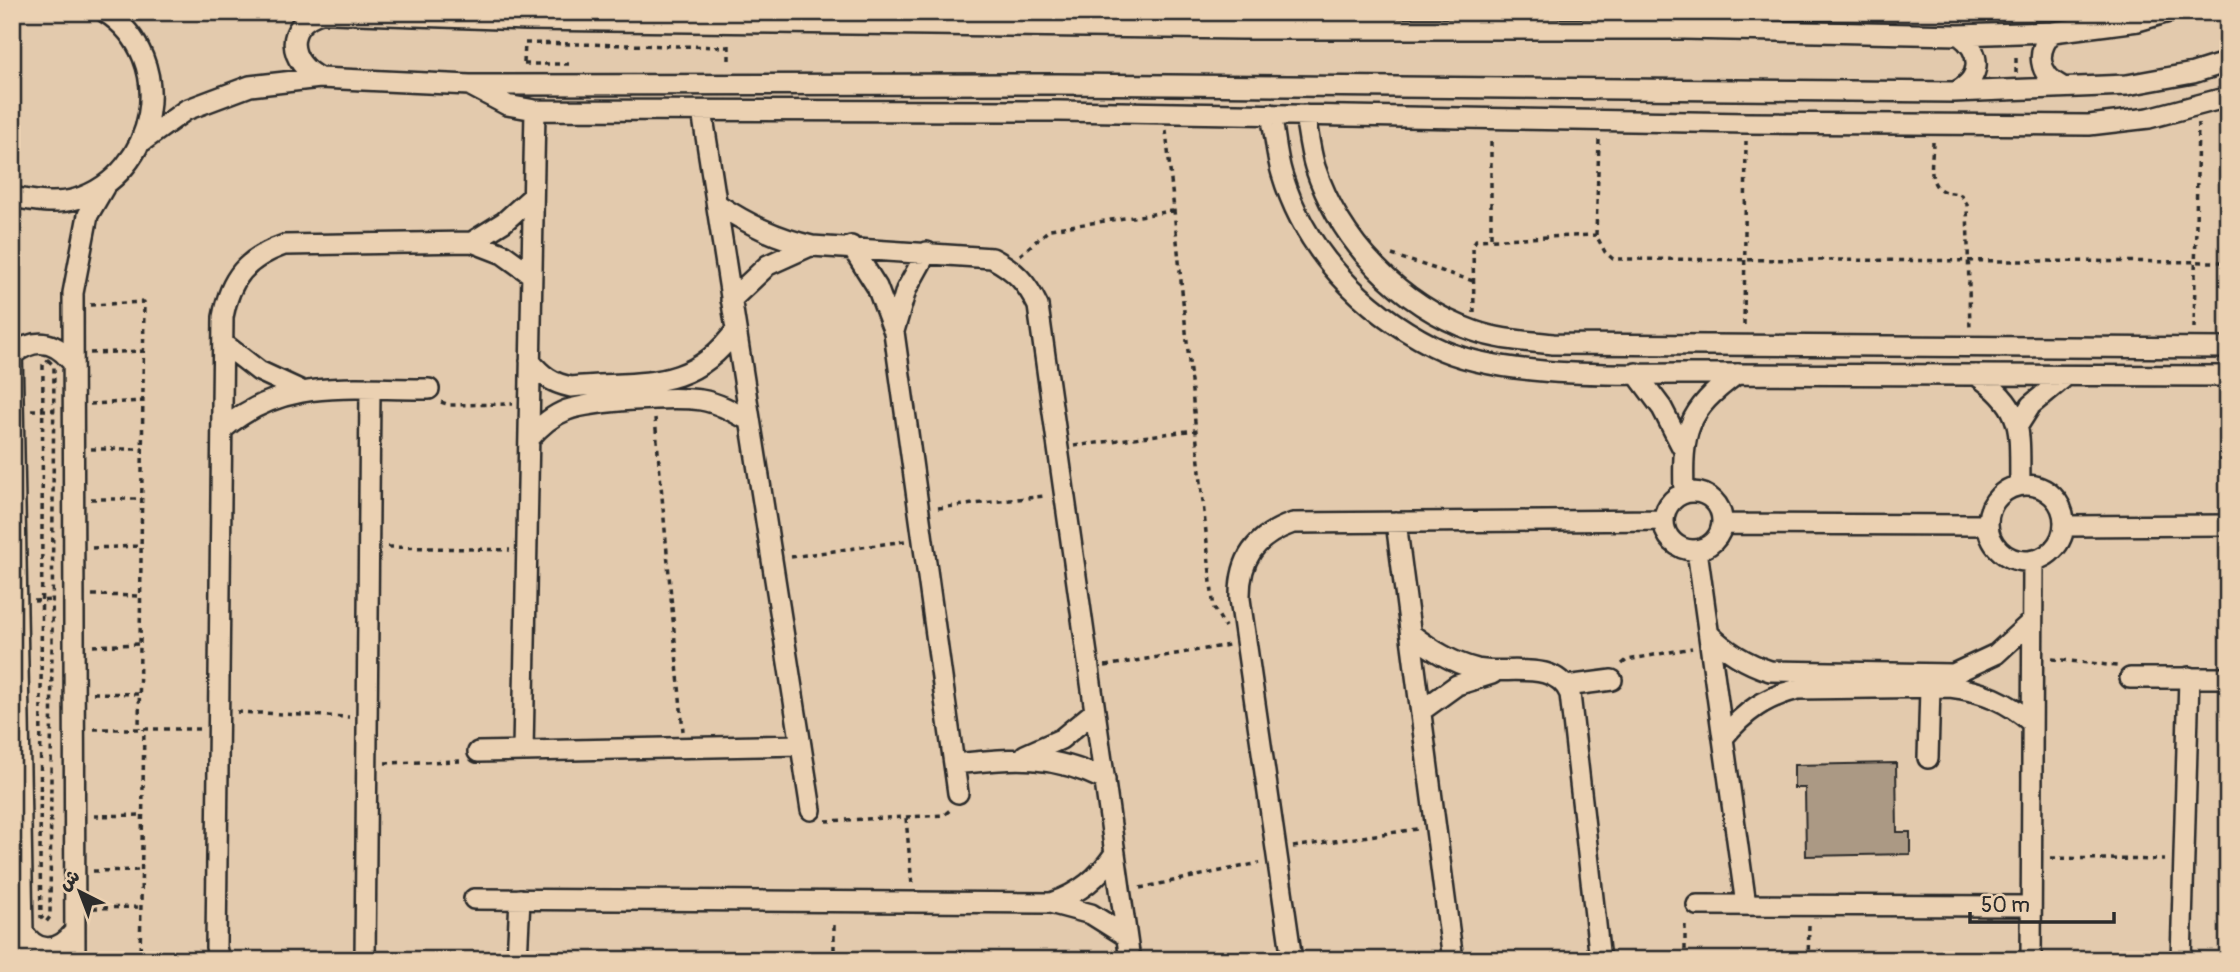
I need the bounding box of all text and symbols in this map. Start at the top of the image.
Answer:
north arrow [46,856,116,926]
text: ش [53,864,85,896]
scale bar [1970,881,2114,925]
text: 50 m [1981,892,2030,919]

